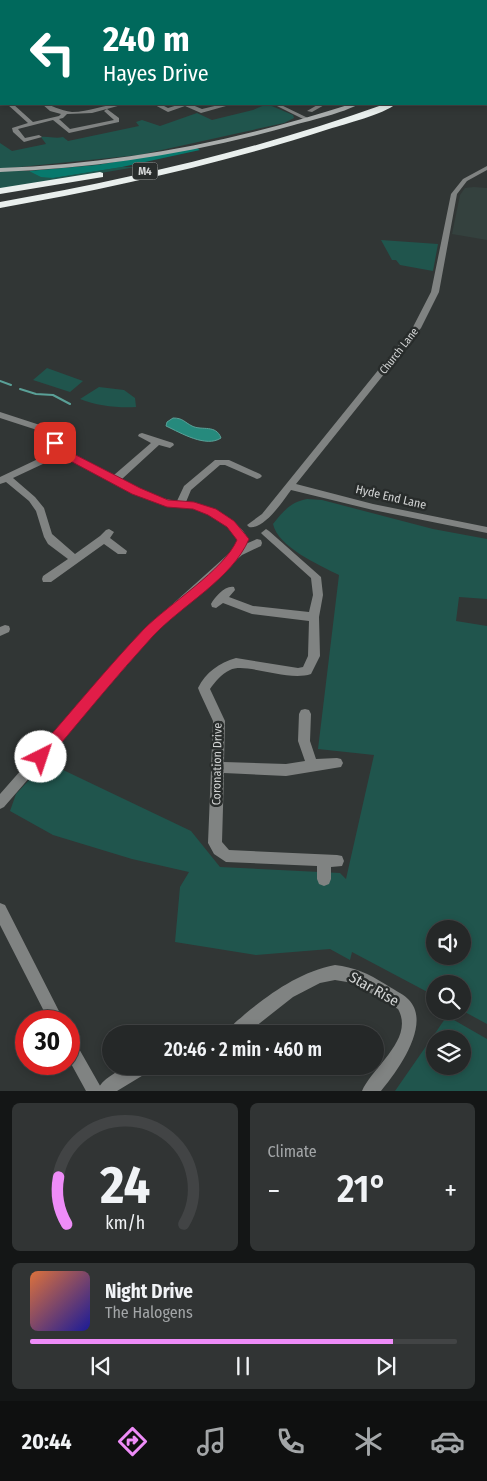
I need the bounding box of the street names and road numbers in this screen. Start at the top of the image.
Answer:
road number: M4 [132,162,158,180]
street label: Church Lane [377,325,421,377]
street label: Hyde End Lane [354,482,428,512]
street label: Coronation Drive [209,723,225,805]
street label: Star Rise [346,968,402,1010]

